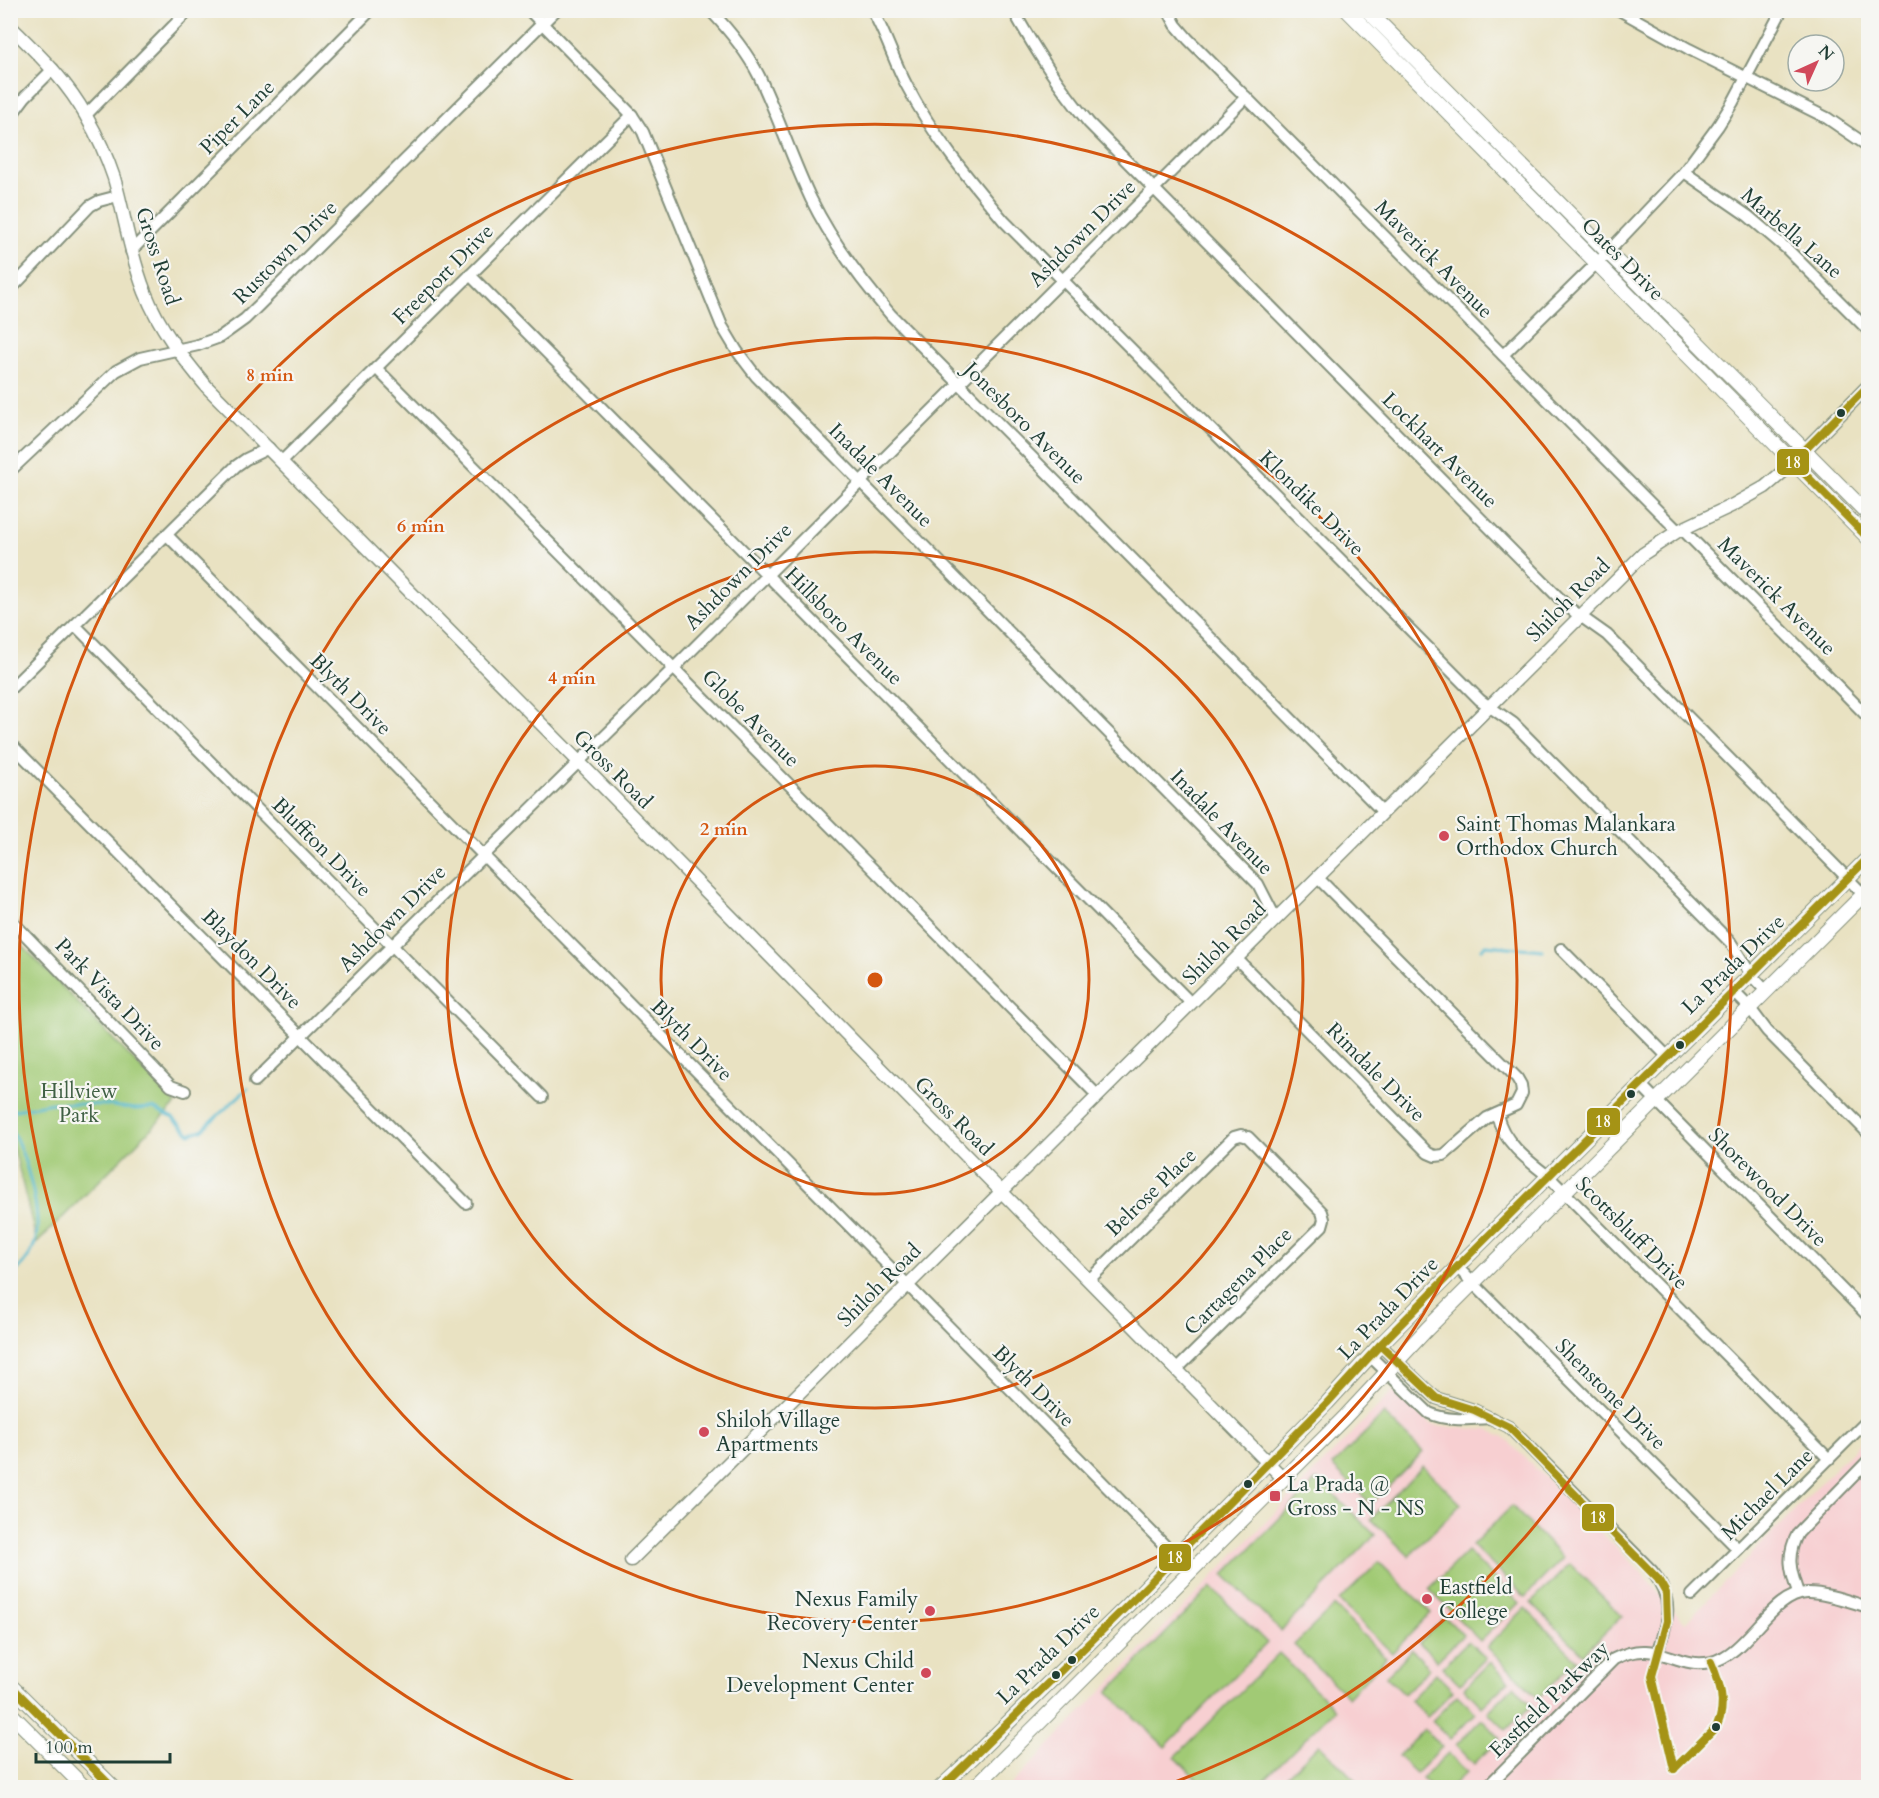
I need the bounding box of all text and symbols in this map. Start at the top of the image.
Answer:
north arrow [1786,33,1846,93]
text: N [1813,40,1839,66]
street label: Piper Lane [193,73,281,161]
street label: Ashdown Drive [1022,173,1143,294]
street label: Marbella Lane [1735,181,1849,286]
street label: Rustown Drive [227,194,344,311]
street label: Maverick Avenue [1368,194,1499,325]
street label: Gross Road [128,203,187,309]
street label: Oates Drive [1575,211,1671,307]
street label: Freeport Drive [386,217,500,331]
street label: Jonesboro Avenue [955,354,1092,491]
text: 8 min [246,363,294,388]
street label: Lockhart Avenue [1375,386,1504,515]
unlabelled marker [1835,407,1847,419]
street label: Inadale Avenue [822,417,939,534]
street label: Klondike Drive [1252,444,1371,563]
line badge: 18 [1776,448,1810,476]
text: 18 [1785,452,1801,474]
text: 6 min [397,514,445,539]
street label: Ashdown Drive [678,516,799,637]
street label: Maverick Avenue [1711,531,1842,662]
street label: Shiloh Road [1520,552,1617,649]
street label: Hillsboro Avenue [778,561,909,692]
street label: Blyth Drive [303,647,398,742]
street label: Globe Avenue [695,663,806,774]
text: 4 min [548,666,596,691]
street label: Gross Road [567,723,659,815]
street label: Inadale Avenue [1164,763,1280,882]
street label: Bluffton Drive [265,791,378,904]
place label: Saint Thomas Malankara Orthodox Church [1456,810,1676,863]
text: 2 min [700,817,748,842]
marker: Saint Thomas Malankara Orthodox Church [1437,829,1451,843]
street label: Ashdown Drive [332,858,453,979]
street label: Shiloh Road [1176,895,1273,992]
street label: Blaydon Drive [195,903,308,1016]
street label: La Prada Drive [1675,908,1791,1021]
street label: Park Vista Drive [48,932,171,1057]
centre of rings [865,970,885,990]
street label: Blyth Drive [644,993,739,1088]
street label: Rimdale Drive [1320,1016,1432,1128]
unlabelled marker [1674,1039,1686,1051]
street label: Gross Road [908,1070,1000,1162]
park label: Hillview Park [40,1077,118,1130]
unlabelled marker [1625,1088,1637,1100]
line badge: 18 [1586,1107,1621,1136]
text: 18 [1595,1111,1611,1133]
street label: Shorewood Drive [1702,1121,1834,1253]
street label: Belrose Place [1099,1142,1203,1243]
street label: Scottsbluff Drive [1569,1170,1695,1296]
street label: Cartagena Place [1178,1221,1299,1342]
street label: Shiloh Road [831,1237,928,1334]
street label: La Prada Drive [1332,1250,1445,1366]
street label: Shenstone Drive [1549,1332,1673,1456]
street label: Blyth Drive [986,1339,1081,1434]
place label: Shiloh Village Apartments [716,1406,840,1459]
marker: Shiloh Village Apartments [697,1425,711,1439]
street label: Michael Lane [1715,1442,1820,1547]
place label: La Prada @ Gross - N - NS [1287,1470,1424,1523]
unlabelled marker [1242,1478,1254,1490]
marker: La Prada @ Gross - N - NS [1268,1489,1282,1503]
line badge: 18 [1581,1503,1615,1532]
text: 18 [1590,1507,1606,1529]
line badge: 18 [1158,1543,1192,1572]
text: 18 [1167,1547,1183,1569]
place label: Eastfield College [1439,1573,1513,1626]
place label: Nexus Family Recovery Center [767,1585,918,1638]
marker: Eastfield College [1420,1592,1434,1606]
street label: La Prada Drive [990,1598,1106,1711]
marker: Nexus Family Recovery Center [923,1604,937,1618]
street label: Eastfield Parkway [1483,1635,1616,1764]
place label: Nexus Child Development Center [727,1647,914,1700]
unlabelled marker [1066,1654,1078,1666]
marker: Nexus Child Development Center [919,1666,933,1680]
unlabelled marker [1050,1669,1062,1681]
unlabelled marker [1710,1721,1722,1733]
scale bar [36,1726,170,1764]
text: 100 m [45,1735,93,1760]

